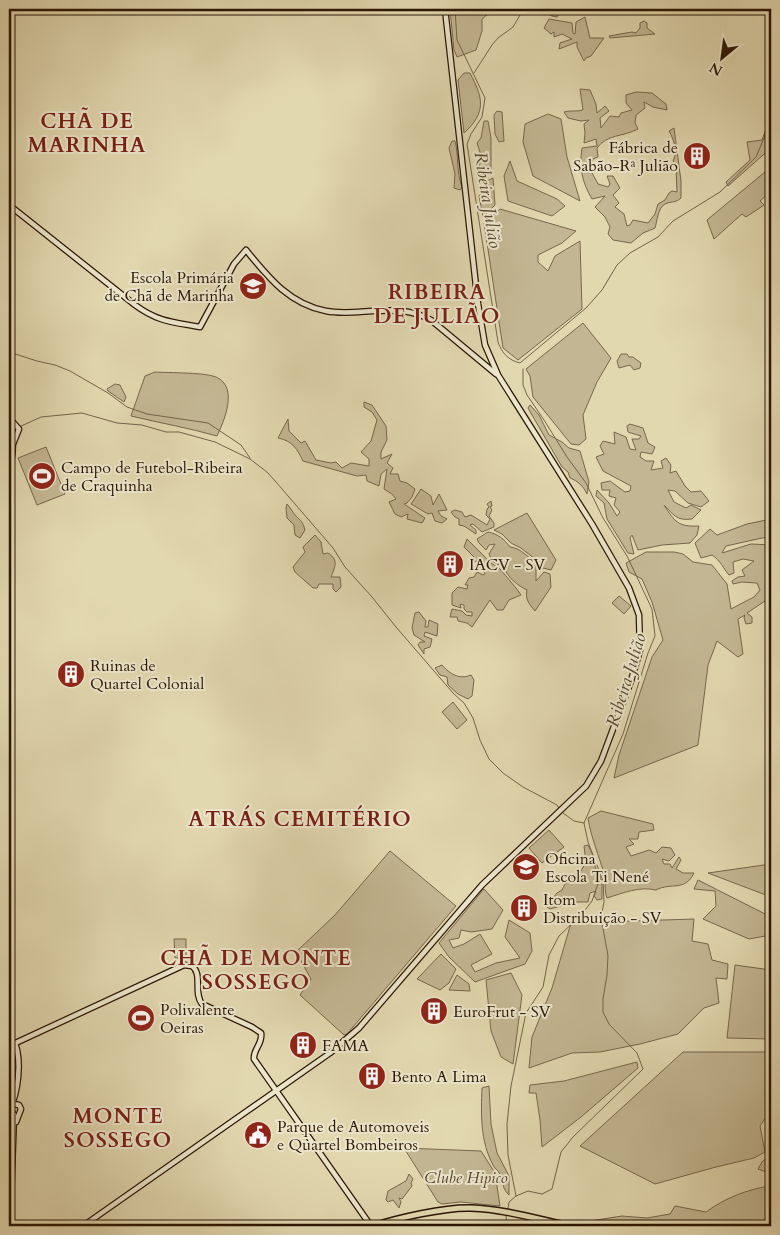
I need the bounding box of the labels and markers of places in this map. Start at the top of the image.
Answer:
place label: Fábrica de Sabão-Rª Julião [573,137,678,177]
building icon: Fábrica de Sabão-Rª Julião [682,141,712,171]
place label: Escola Primária de Chã de Marinha [104,267,234,307]
school or university icon: Escola Primária de Chã de Marinha [238,271,268,301]
place label: Campo de Futebol-Ribeira de Craquinha [61,457,243,497]
sports icon: Campo de Futebol-Ribeira de Craquinha [27,461,57,491]
building icon: IACV - SV [435,549,465,579]
place label: IACV - SV [469,554,546,576]
place label: Ruinas de Quartel Colonial [90,655,204,695]
building icon: Ruinas de Quartel Colonial [56,659,86,689]
place label: Oficina Escola Ti Nené [545,848,649,888]
school or university icon: Oficina Escola Ti Nené [511,852,541,882]
place label: Itom Distribuição - SV [543,889,662,929]
building icon: Itom Distribuição - SV [509,893,539,923]
building icon: EuroFrut - SV [419,996,449,1026]
place label: Polivalente Oeiras [160,999,234,1039]
place label: EuroFrut - SV [453,1001,551,1023]
sports icon: Polivalente Oeiras [126,1003,156,1033]
building icon: FAMA [288,1030,318,1060]
place label: FAMA [322,1035,370,1057]
building icon: Bento A Lima [357,1061,387,1091]
place label: Bento A Lima [391,1066,487,1088]
place label: Parque de Automoveis e Quartel Bombeiros [277,1116,429,1156]
public building icon: Parque de Automoveis e Quartel Bombeiros [243,1120,273,1150]

